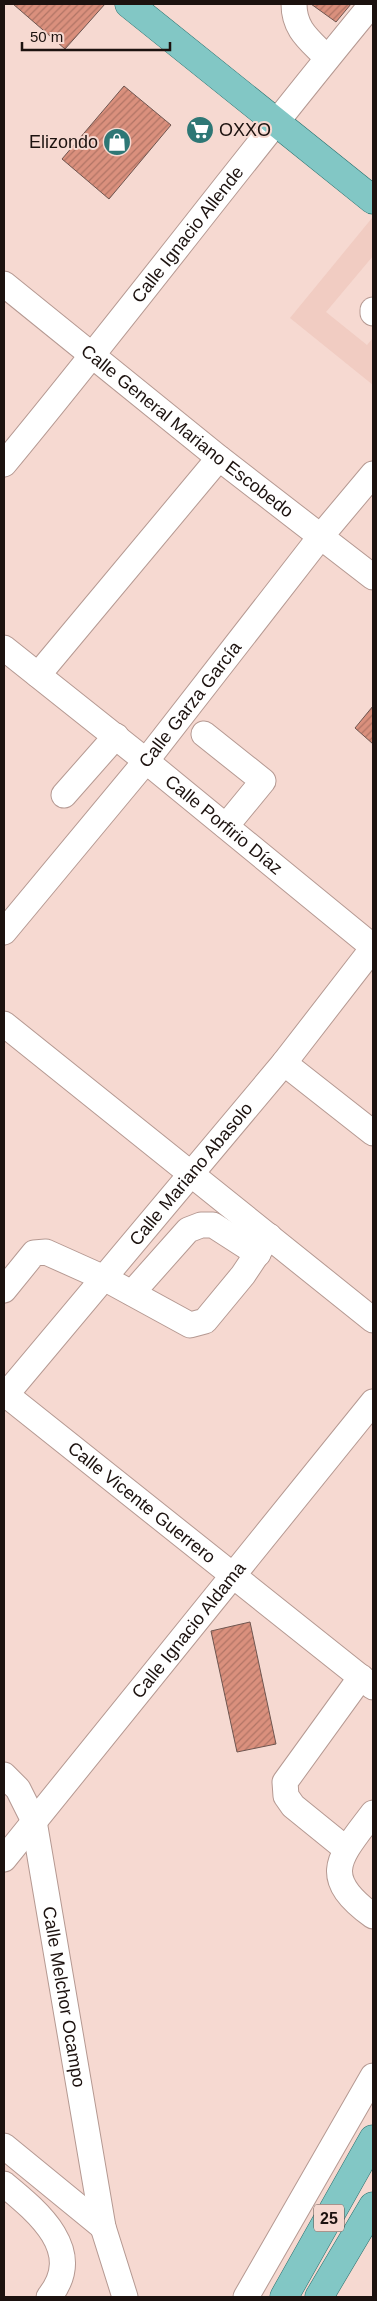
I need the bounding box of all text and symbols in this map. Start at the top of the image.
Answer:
scale bar [22,20,170,52]
text: 50 m [30,28,63,45]
supermarket icon: OXXO [185,115,215,145]
place label: OXXO [219,120,271,140]
shop icon: Elizondo [102,127,132,157]
place label: Elizondo [29,132,98,152]
street label: Calle Ignacio Allende [128,162,248,307]
street label: Calle General Mariano Escobedo [77,341,297,522]
street label: Calle Garza García [135,637,246,771]
street label: Calle Porfirio Díaz [161,771,286,878]
street label: Calle Mariano Abasolo [125,1099,256,1249]
street label: Calle Vicente Guerrero [64,1438,219,1567]
street label: Calle Ignacio Aldama [128,1557,250,1702]
street label: Calle Melchor Ocampo [39,1905,89,2089]
road number: 25 [314,2204,344,2232]

